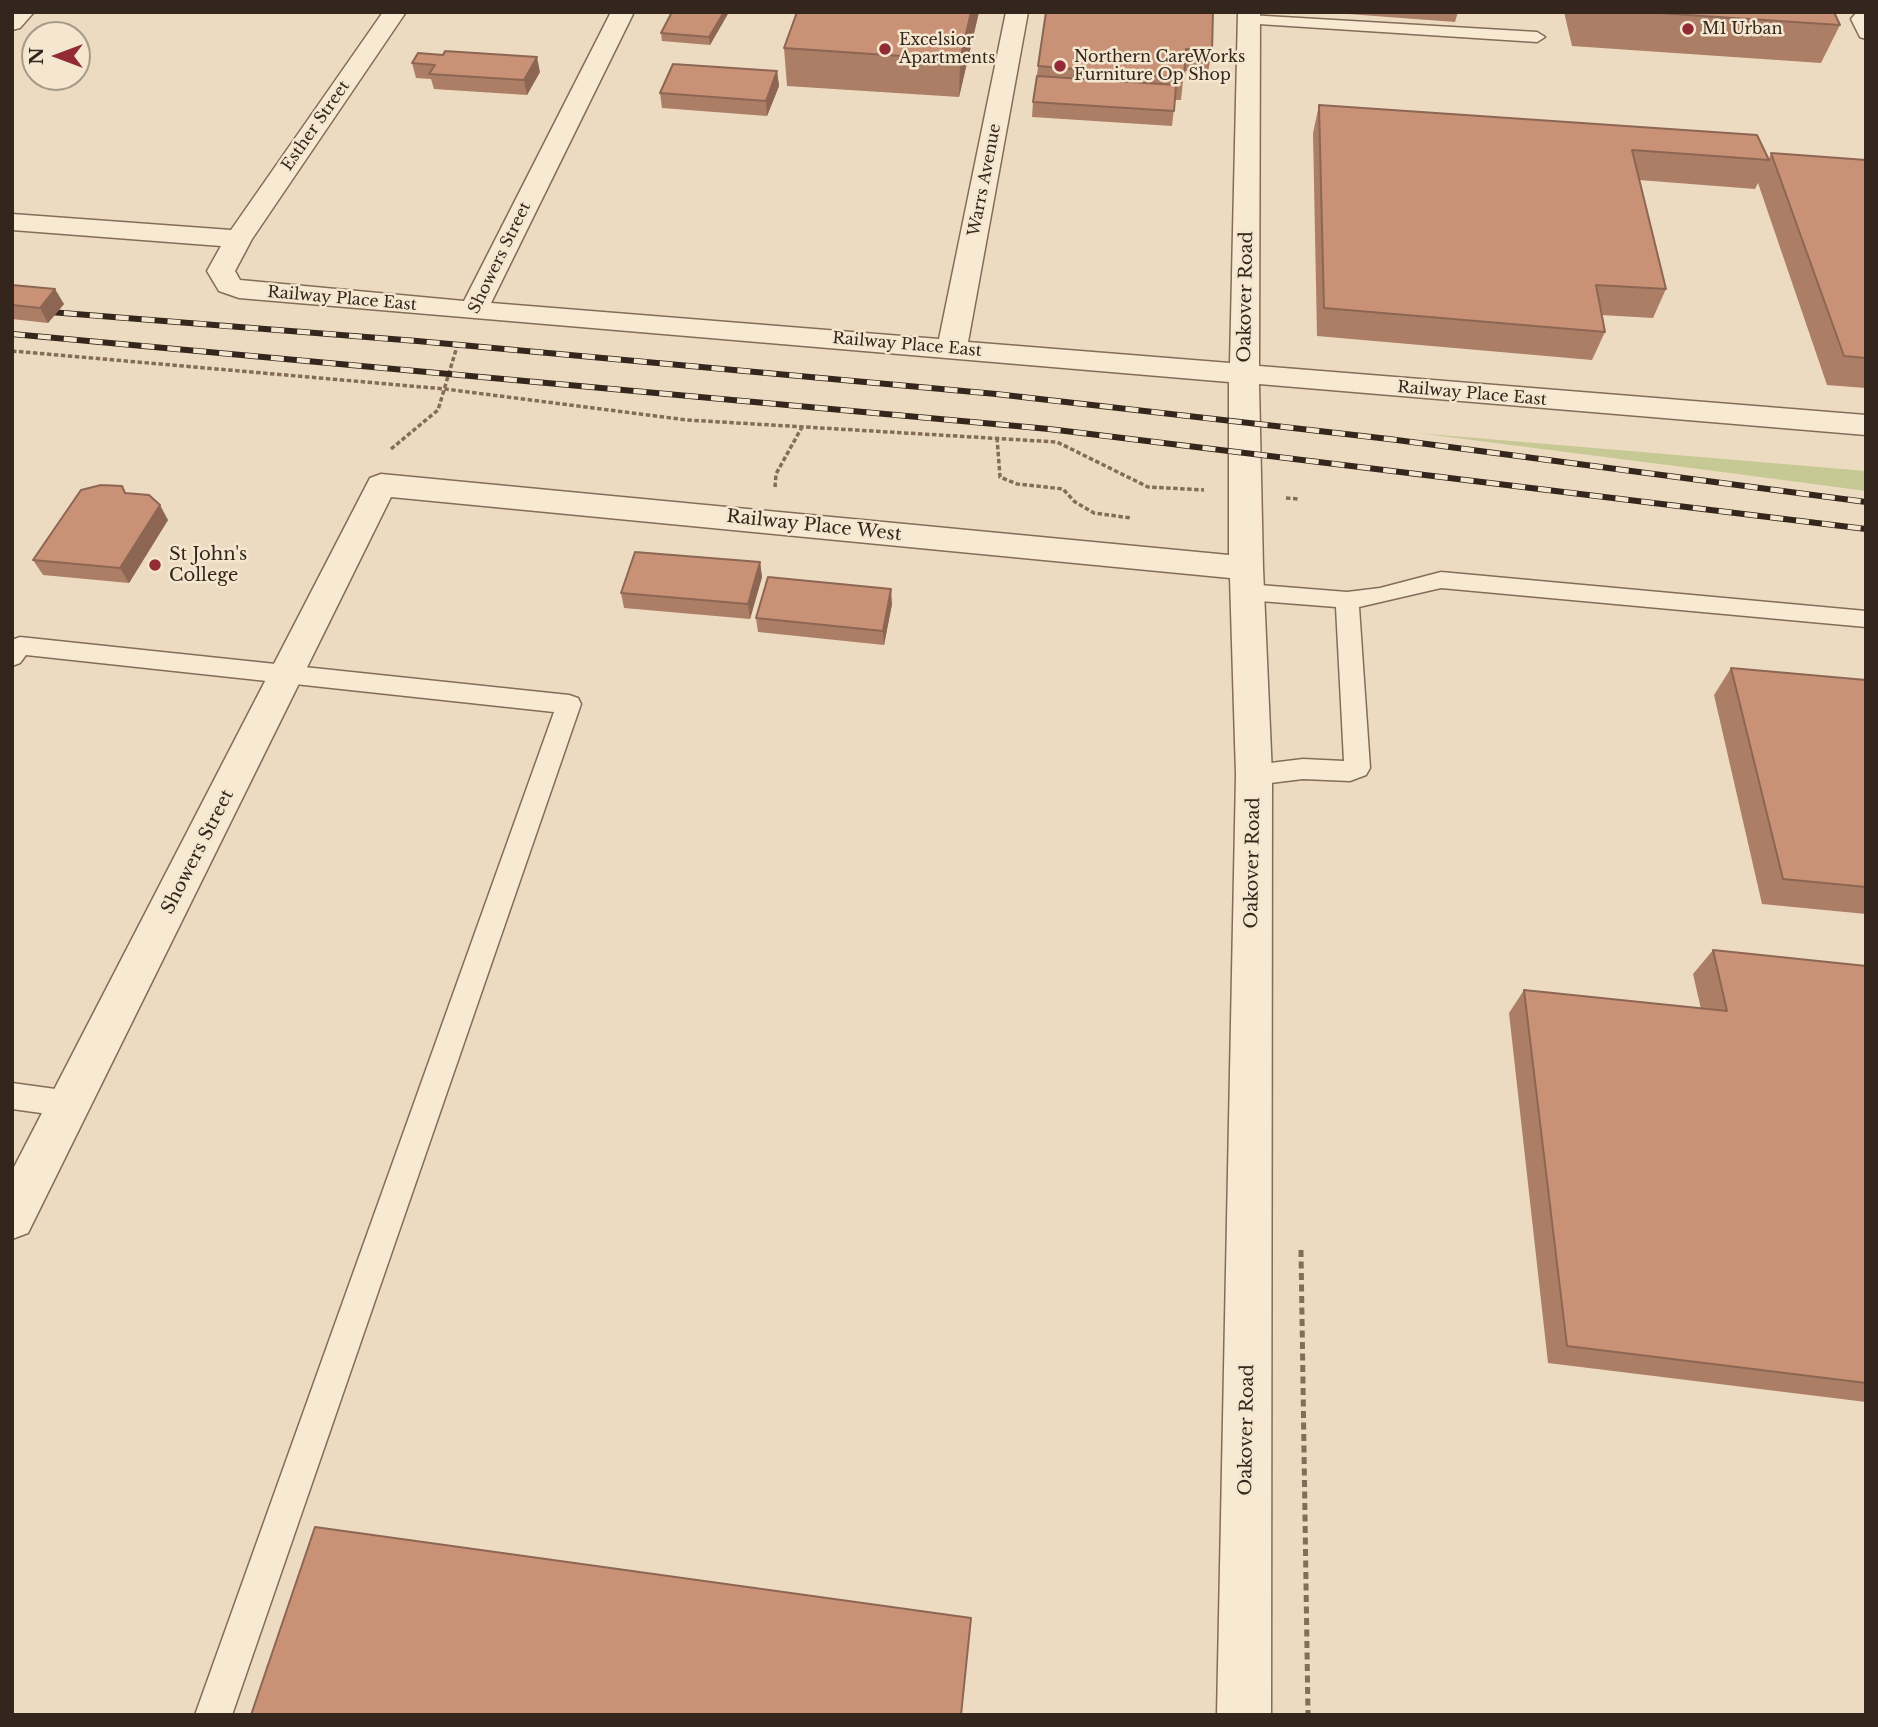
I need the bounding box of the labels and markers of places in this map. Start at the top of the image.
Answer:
place label: M1 Urban [1702,19,1782,39]
marker: M1 Urban [1680,21,1696,37]
place label: Excelsior Apartments [899,30,995,68]
marker: Excelsior Apartments [877,41,893,57]
place label: Northern CareWorks Furniture Op Shop [1074,47,1245,85]
marker: Northern CareWorks Furniture Op Shop [1052,58,1068,74]
place label: St John's College [169,544,247,586]
marker: St John's College [147,557,163,573]

